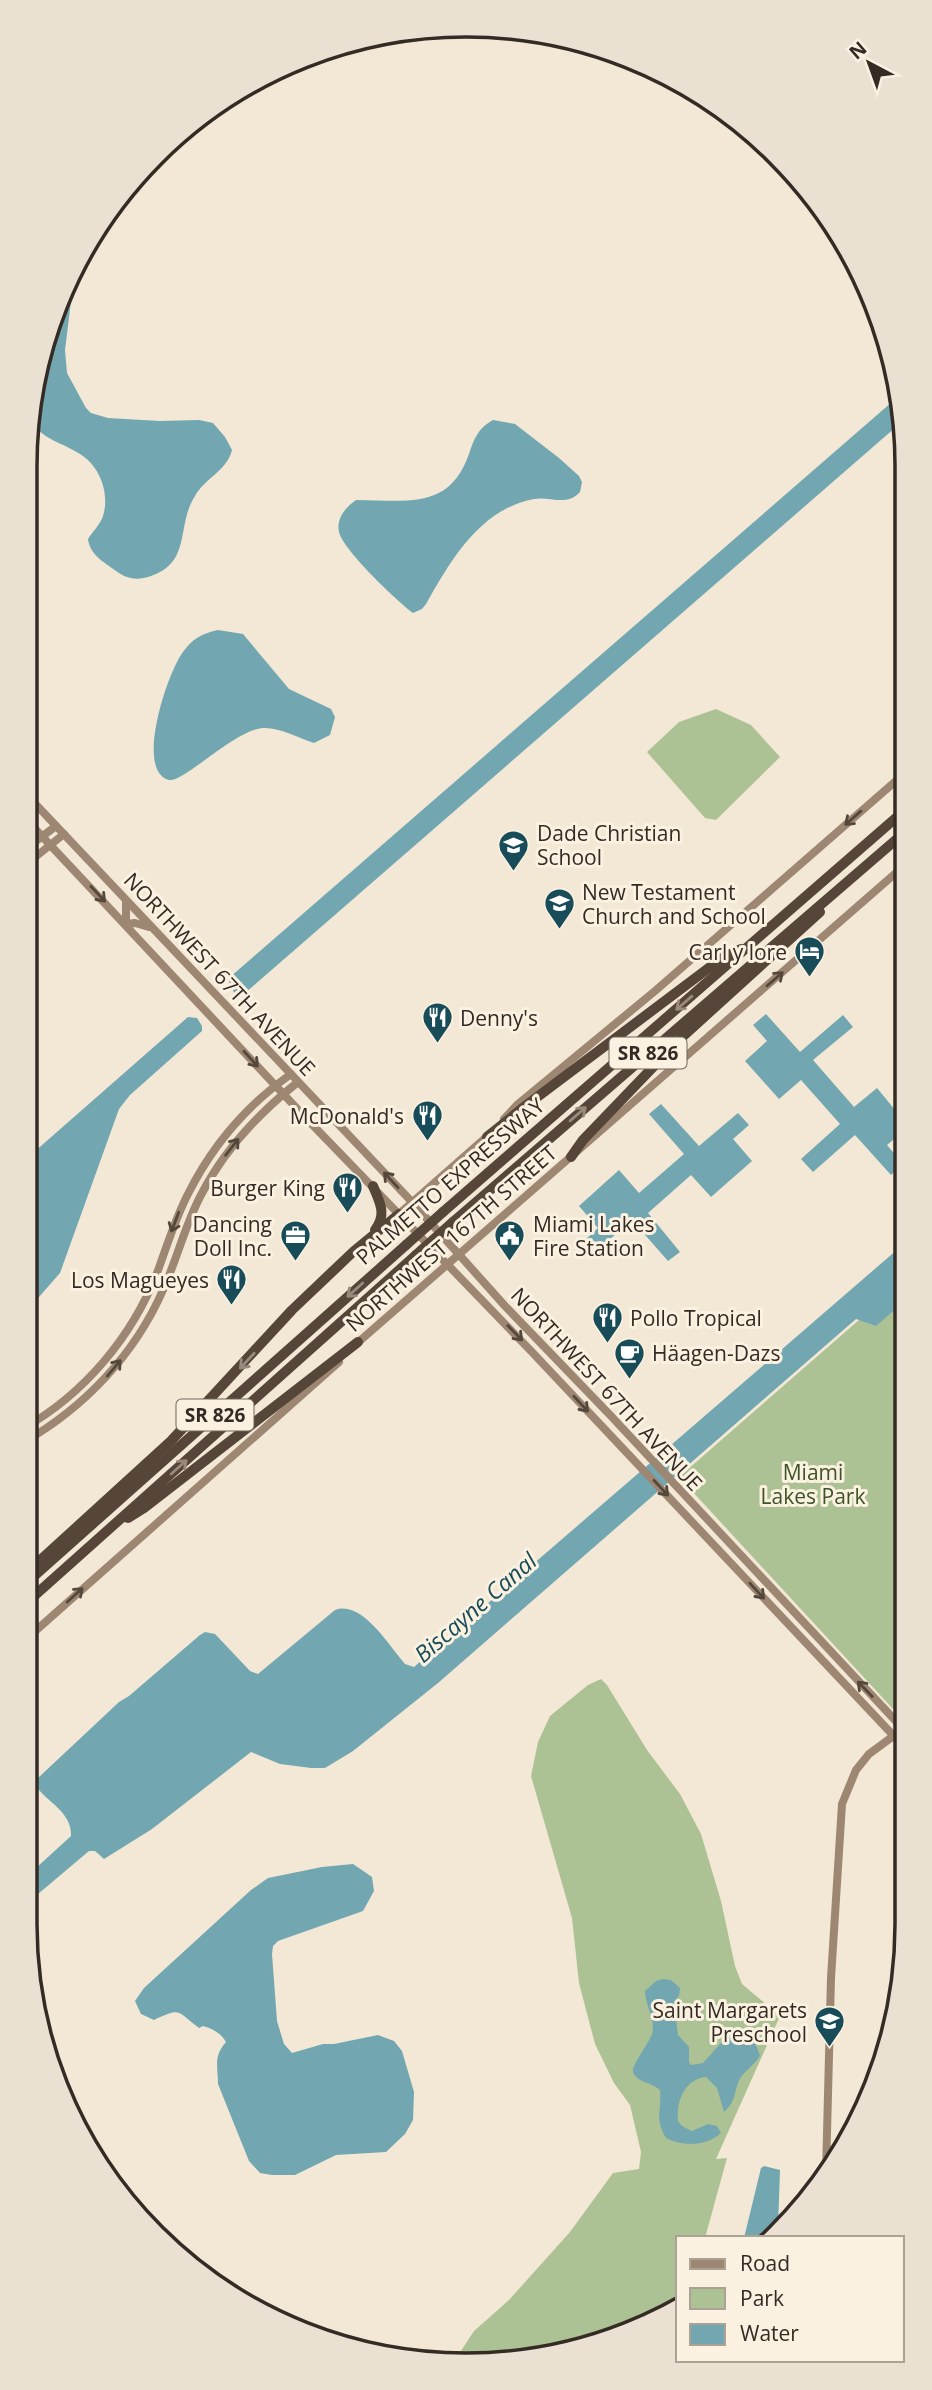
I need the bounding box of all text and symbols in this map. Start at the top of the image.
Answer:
north arrow [834,28,904,98]
text: N [843,35,872,65]
one-way arrow [844,810,862,826]
place label: Dade Christian School [537,819,681,871]
school or university icon: Dade Christian School [497,828,531,872]
street label: NORTHWEST 67TH AVENUE [118,866,322,1082]
place label: New Testament Church and School [582,878,766,930]
one-way arrow [89,885,106,902]
school or university icon: New Testament Church and School [542,887,576,931]
hotel icon: Carl y lore [793,935,827,979]
place label: Carl y lore [688,938,787,966]
one-way arrow [765,971,783,987]
one-way arrow [675,995,693,1011]
restaurant icon: Denny's [420,1001,454,1045]
place label: Denny's [460,1004,538,1032]
road number: SR 826 [610,1037,686,1068]
one-way arrow [243,1050,260,1067]
street label: PALMETTO EXPRESSWAY [350,1091,550,1271]
restaurant icon: McDonald's [410,1099,444,1143]
place label: McDonald's [290,1102,404,1130]
one-way arrow [569,1106,587,1122]
one-way arrow [225,1138,240,1156]
street label: NORTHWEST 167TH STREET [339,1138,563,1338]
restaurant icon: Burger King [331,1171,365,1215]
one-way arrow [383,1172,400,1189]
place label: Burger King [210,1174,325,1202]
place label: Dancing Doll Inc. [193,1210,272,1262]
place label: Miami Lakes Fire Station [533,1210,655,1262]
one-way arrow [168,1211,181,1233]
office icon: Dancing Doll Inc. [278,1219,312,1263]
public building icon: Miami Lakes Fire Station [493,1219,527,1263]
restaurant icon: Los Magueyes [215,1263,249,1307]
place label: Los Magueyes [71,1266,209,1294]
street label: NORTHWEST 67TH AVENUE [505,1281,709,1497]
one-way arrow [346,1282,364,1298]
restaurant icon: Pollo Tropical [590,1301,624,1345]
place label: Pollo Tropical [630,1304,762,1332]
one-way arrow [506,1325,523,1342]
cafe icon: Häagen-Dazs [612,1336,646,1380]
place label: Häagen-Dazs [652,1339,780,1367]
one-way arrow [239,1352,255,1370]
one-way arrow [106,1359,122,1377]
one-way arrow [572,1395,589,1412]
road number: SR 826 [176,1400,254,1430]
park label: Miami Lakes Park [761,1458,865,1510]
one-way arrow [169,1459,187,1475]
one-way arrow [652,1479,669,1496]
water label: Biscayne Canal [407,1544,544,1669]
one-way arrow [749,1582,765,1600]
one-way arrow [66,1587,84,1603]
one-way arrow [857,1681,874,1698]
place label: Saint Margarets Preschool [653,1996,807,2048]
school or university icon: Saint Margarets Preschool [813,2005,847,2049]
legend [676,2236,904,2362]
text: Road [740,2249,790,2277]
text: Park [740,2284,784,2312]
text: Water [740,2319,799,2347]

